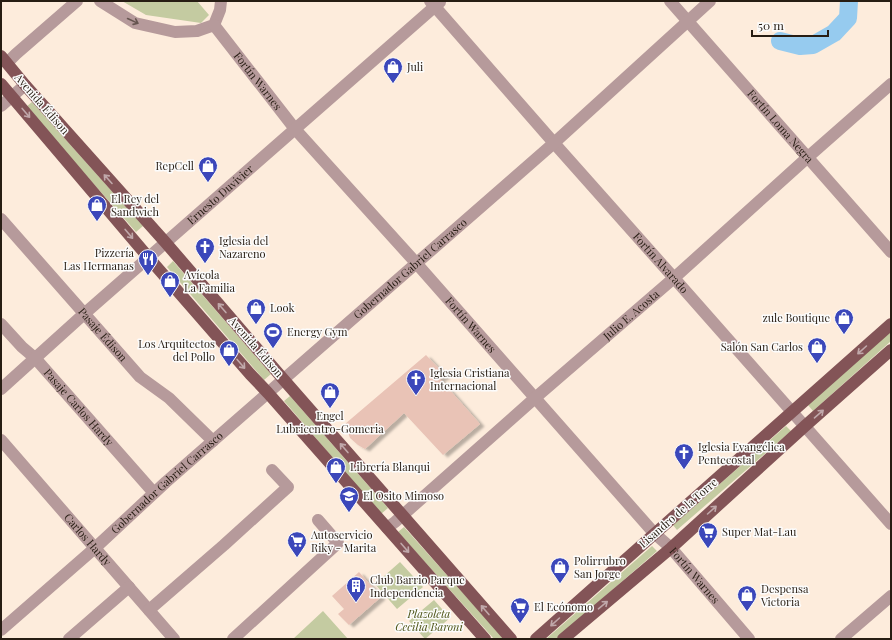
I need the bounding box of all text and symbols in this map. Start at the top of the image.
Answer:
scale bar [752,12,828,38]
text: 50 m [758,17,784,33]
one-way arrow [127,18,139,25]
street label: Fortín Warnes [231,49,285,113]
shop icon: Juli [382,56,404,84]
place label: Juli [406,59,423,74]
street label: Avenida Édison [11,69,73,138]
street label: Fortín Loma Negra [744,86,817,166]
one-way arrow [22,108,31,119]
shop icon: RepCell [197,155,219,183]
place label: RepCell [155,158,194,173]
street label: Ernesto Duvivier [184,161,256,227]
one-way arrow [104,173,113,184]
place label: El Rey del Sandwich [111,191,159,219]
shop icon: El Rey del Sandwich [86,194,108,222]
street label: Gobernador Gabriel Carrasco [350,215,470,322]
one-way arrow [124,229,133,239]
street label: Fortín Alvarado [630,229,692,296]
place label: Iglesia del Nazareno [219,233,268,261]
church icon: Iglesia del Nazareno [194,236,216,264]
place label: Pizzería Las Hermanas [64,245,135,273]
restaurant icon: Pizzería Las Hermanas [137,248,159,276]
place label: Avícola La Familia [183,267,235,295]
shop icon: Avícola La Familia [159,270,181,298]
street label: Julio E. Acosta [599,286,662,344]
street label: Fortín Warnes [442,293,500,356]
shop icon: Look [245,297,267,325]
place label: Look [270,300,294,315]
one-way arrow [217,303,226,313]
street label: Pasaje Édison [75,304,131,365]
shop icon: zule Boutique [833,307,855,335]
place label: zule Boutique [762,310,830,325]
street label: Avenida Édison [225,312,287,381]
sports icon: Energy Gym [262,321,284,349]
place label: Energy Gym [287,324,348,339]
place label: Los Arquitectos del Pollo [138,336,215,364]
shop icon: Salón San Carlos [806,336,828,364]
shop icon: Los Arquitectos del Pollo [218,339,240,367]
place label: Salón San Carlos [721,339,803,354]
one-way arrow [857,345,867,354]
one-way arrow [237,359,246,369]
street label: Pasaje Carlos Hardy [41,365,117,449]
place label: Iglesia Cristiana Internacional [430,365,510,393]
church icon: Iglesia Cristiana Internacional [405,368,427,396]
shop icon: Engel Lubricentro-Gomeria [319,381,341,409]
place label: Engel Lubricentro-Gomeria [276,408,384,436]
one-way arrow [813,409,824,418]
street label: Gobernador Gabriel Carrasco [107,428,226,537]
place label: Iglesia Evangélica Pentecostal [698,439,785,467]
church icon: Iglesia Evangélica Pentecostal [673,442,695,470]
one-way arrow [340,443,349,454]
shop icon: Librería Blanqui [325,456,347,484]
place label: Librería Blanqui [350,459,430,474]
street label: Lisandro de la Torre [635,474,720,551]
school or university icon: El Osito Mimoso [338,485,360,513]
place label: El Osito Mimoso [363,488,444,503]
one-way arrow [707,506,717,515]
street label: Carlos Hardy [61,510,115,569]
supermarket icon: Super Mat-Lau [697,521,719,549]
place label: Super Mat-Lau [722,524,797,539]
place label: Autoservicio Riky - Marita [310,527,377,555]
supermarket icon: Autoservicio Riky - Marita [286,530,308,558]
one-way arrow [400,543,409,553]
street label: Fortín Warnes [666,544,723,607]
place label: Polirrubro San Jorge [574,553,626,581]
shop icon: Polirrubro San Jorge [549,556,571,584]
place label: Club Barrio Parque Independencia [370,572,465,600]
building icon: Club Barrio Parque Independencia [345,575,367,603]
place label: Despensa Victoria [760,581,809,609]
shop icon: Despensa Victoria [736,584,758,612]
supermarket icon: El Ecónomo [509,596,531,624]
place label: El Ecónomo [534,599,593,614]
one-way arrow [598,600,608,609]
one-way arrow [481,604,490,615]
park label: Plazoleta Cecilia Baroni [395,606,463,634]
one-way arrow [550,617,560,626]

